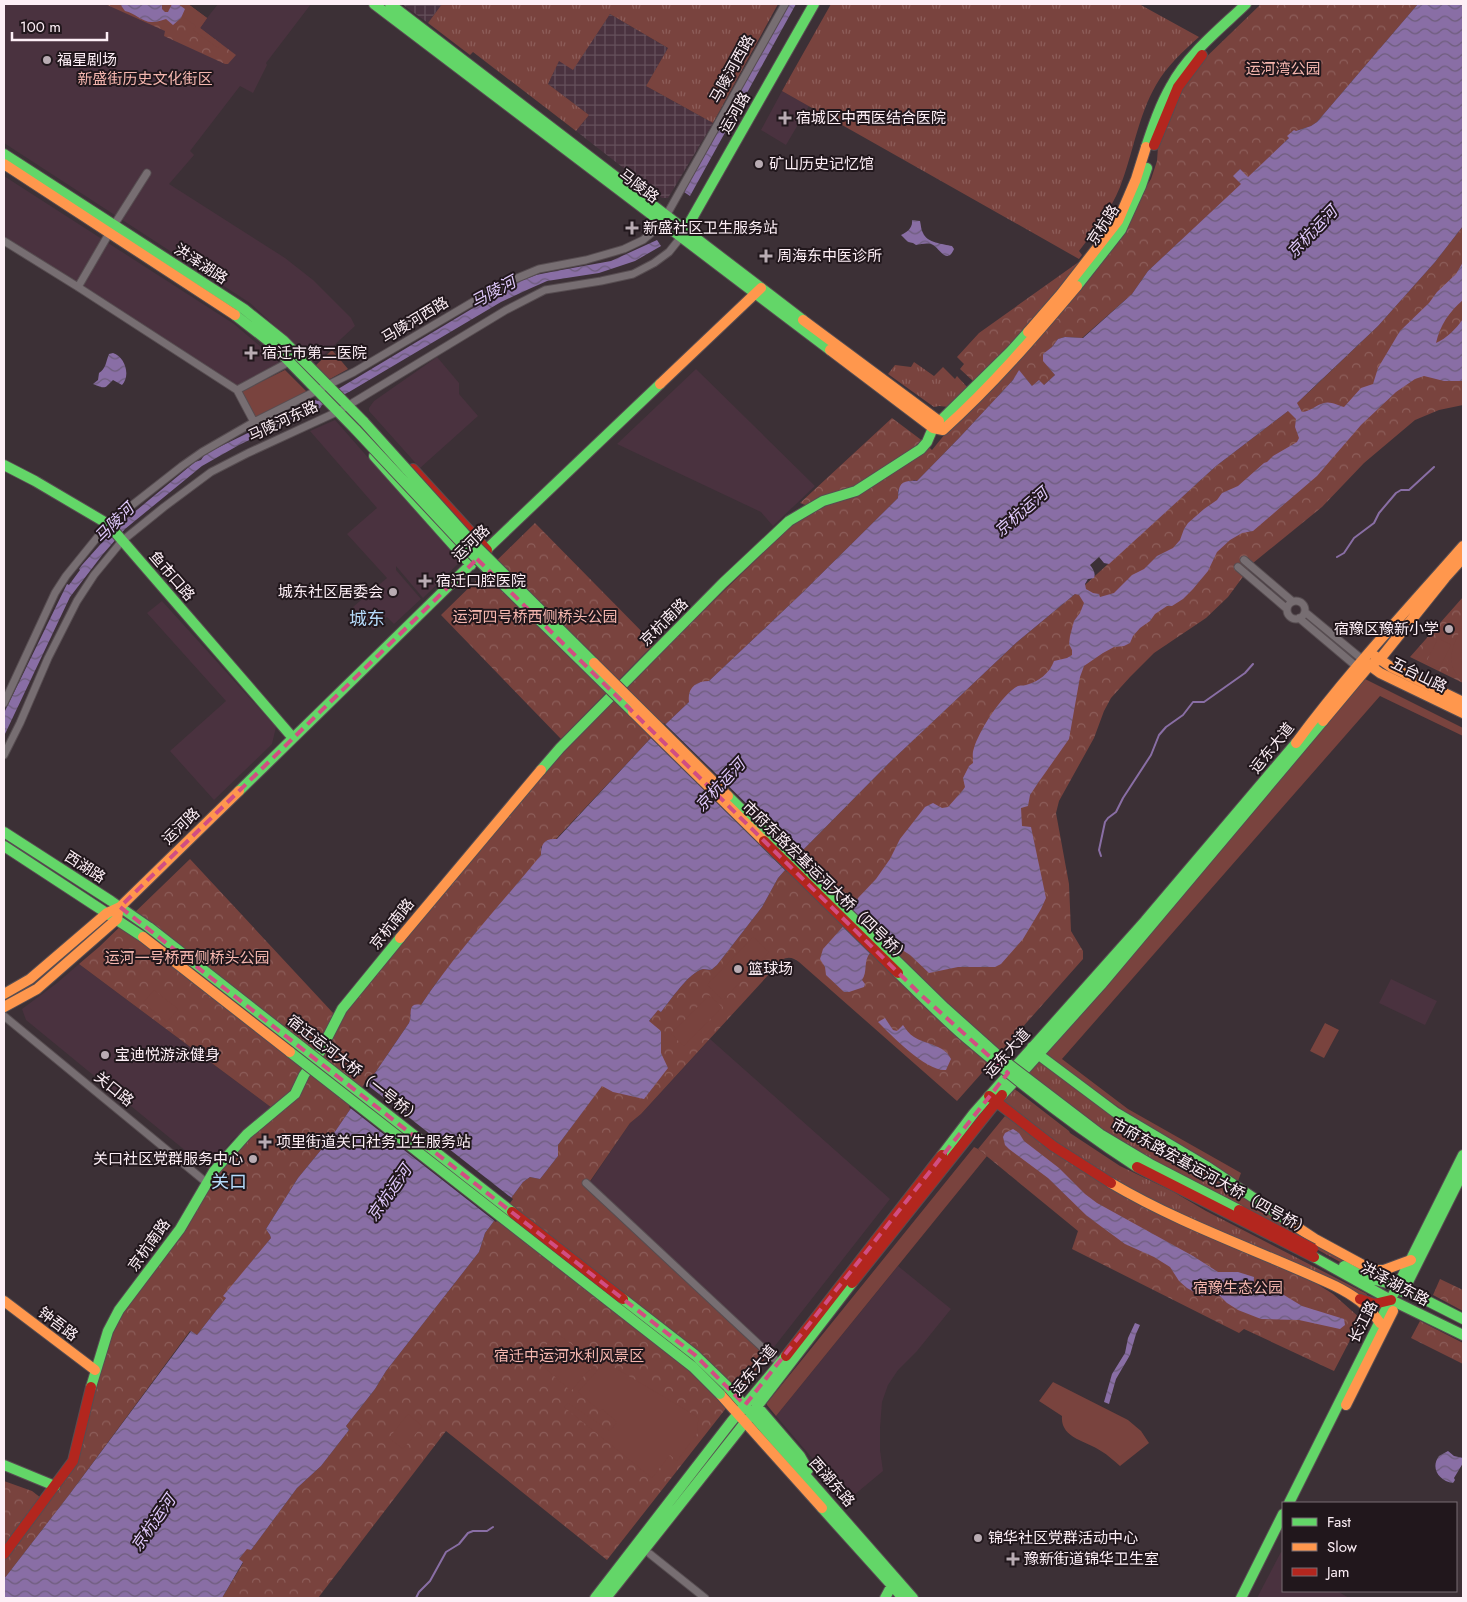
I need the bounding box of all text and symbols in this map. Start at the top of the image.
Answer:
scale bar [12,10,108,42]
text: 100 m [20,16,61,38]
street label: 马陵河西路 [704,31,760,107]
place label: 福星剧场 [57,49,117,71]
marker: 福星剧场 [41,54,53,66]
park label: 运河湾公园 [1245,58,1321,80]
park label: 新盛街历史文化街区 [77,68,213,90]
street label: 运河路 [714,88,756,138]
place label: 宿城区中西医结合医院 [796,107,946,129]
marker: 宿城区中西医结合医院 [778,111,792,125]
place label: 矿山历史记忆馆 [769,153,874,175]
marker: 矿山历史记忆馆 [753,158,765,170]
street label: 马陵路 [614,164,664,208]
water label: 京杭运河 [1281,199,1345,263]
street label: 京杭路 [1082,200,1124,250]
place label: 新盛社区卫生服务站 [643,217,778,239]
marker: 新盛社区卫生服务站 [625,221,639,235]
street label: 洪泽湖路 [170,238,232,290]
place label: 周海东中医诊所 [777,245,882,267]
marker: 周海东中医诊所 [759,249,773,263]
water label: 马陵河 [466,269,522,313]
street label: 马陵河西路 [377,291,453,349]
place label: 宿迁市第二医院 [262,342,367,364]
marker: 宿迁市第二医院 [244,346,258,360]
street label: 马陵河东路 [244,395,322,447]
water label: 京杭运河 [989,480,1055,542]
water label: 马陵河 [89,496,141,548]
street label: 运河路 [447,519,495,567]
street label: 鱼市口路 [144,546,200,606]
place label: 宿迁口腔医院 [436,570,526,592]
marker: 宿迁口腔医院 [418,574,432,588]
place label: 城东社区居委会 [278,581,383,603]
marker: 城东社区居委会 [387,586,399,598]
street label: 京杭南路 [635,593,693,651]
district label: 城东 [349,606,385,632]
park label: 运河四号桥西侧桥头公园 [452,606,618,628]
place label: 宿豫区豫新小学 [1334,618,1439,640]
marker: 宿豫区豫新小学 [1443,623,1455,635]
street label: 五台山路 [1387,652,1451,698]
street label: 运东大道 [1245,718,1299,778]
water label: 京杭运河 [690,752,752,816]
street label: 市府东路宏基运河大桥（四号桥） [737,796,915,968]
street label: 运河路 [157,802,205,850]
street label: 西湖路 [60,846,110,888]
street label: 京杭南路 [365,894,419,954]
park label: 运河一号桥西侧桥头公园 [104,947,270,969]
place label: 篮球场 [748,958,793,980]
marker: 篮球场 [732,963,744,975]
street label: 宿迁运河大桥（一号桥） [282,1010,426,1128]
street label: 运东大道 [979,1023,1035,1083]
place label: 宝迪悦游泳健身 [115,1044,220,1066]
marker: 宝迪悦游泳健身 [99,1049,111,1061]
street label: 关口路 [90,1066,138,1112]
street label: 市府东路宏基运河大桥（四号桥） [1107,1113,1315,1241]
place label: 项里街道关口社务卫生服务站 [276,1131,471,1153]
marker: 项里街道关口社务卫生服务站 [258,1135,272,1149]
place label: 关口社区党群服务中心 [93,1148,243,1170]
marker: 关口社区党群服务中心 [247,1153,259,1165]
water label: 京杭运河 [361,1158,418,1226]
district label: 关口 [211,1169,247,1195]
street label: 京杭南路 [122,1214,176,1276]
street label: 洪泽湖东路 [1357,1257,1433,1311]
park label: 宿豫生态公园 [1193,1277,1283,1299]
street label: 长江路 [1343,1297,1383,1347]
street label: 钟吾路 [33,1302,83,1346]
street label: 运东大道 [726,1340,782,1400]
park label: 宿迁中运河水利风景区 [494,1345,644,1367]
street label: 西湖东路 [804,1452,860,1512]
water label: 京杭运河 [125,1488,182,1556]
legend [1282,1502,1457,1592]
text: Fast [1327,1511,1351,1533]
place label: 锦华社区党群活动中心 [988,1527,1138,1549]
marker: 锦华社区党群活动中心 [972,1532,984,1544]
text: Slow [1327,1536,1358,1558]
place label: 豫新街道锦华卫生室 [1024,1548,1159,1570]
marker: 豫新街道锦华卫生室 [1006,1552,1020,1566]
text: Jam [1325,1561,1350,1583]

